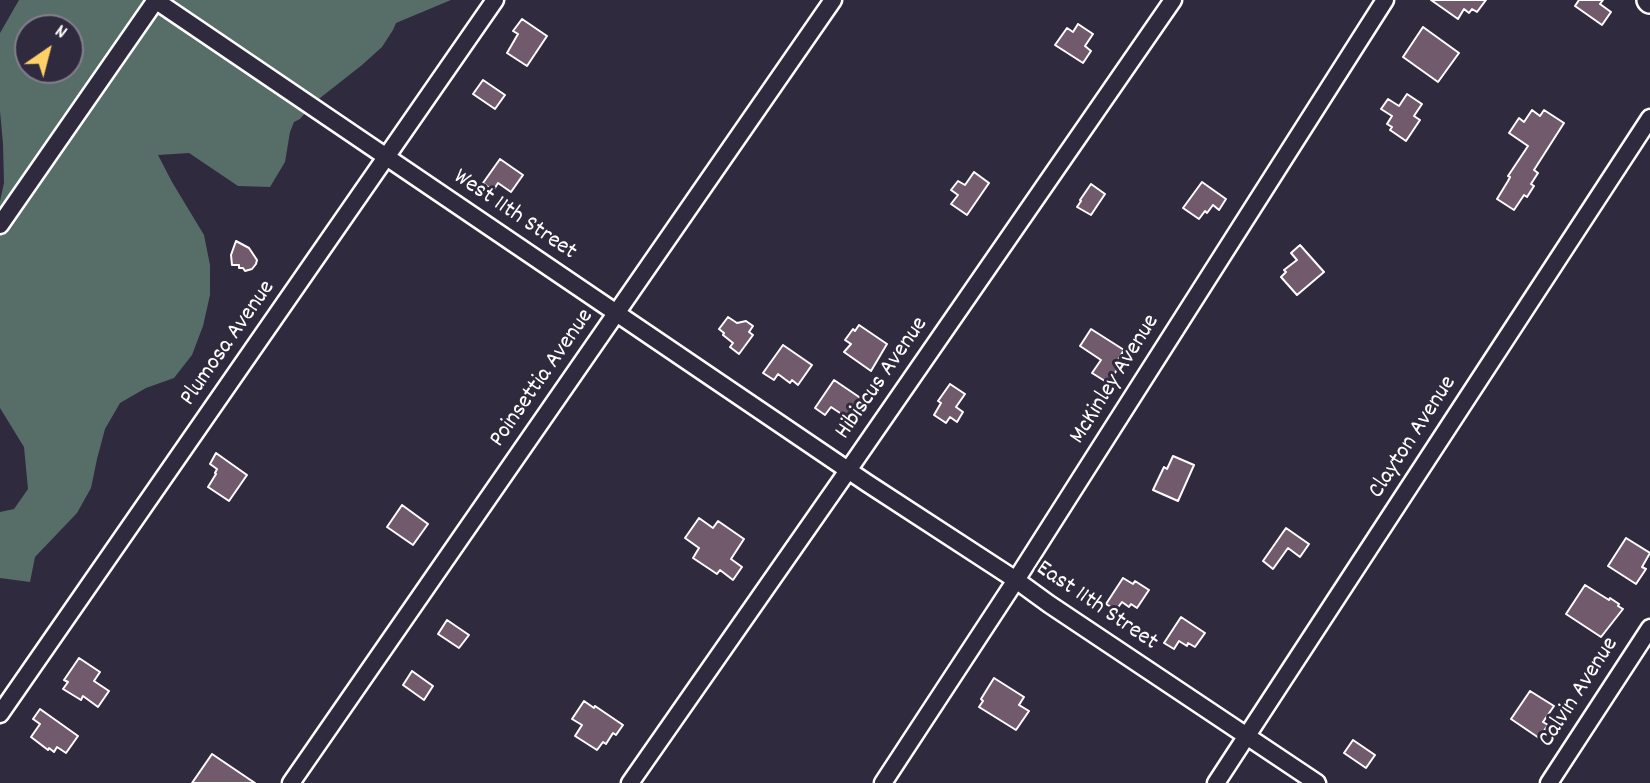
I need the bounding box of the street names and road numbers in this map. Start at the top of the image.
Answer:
street label: West 11th Street [447,164,581,268]
street label: Plumosa Avenue [175,276,283,412]
street label: Poinsettia Avenue [485,304,601,454]
street label: McKinley Avenue [1065,310,1167,450]
street label: Hibiscus Avenue [830,312,936,446]
street label: Clayton Avenue [1364,371,1464,505]
street label: East 11th Street [1030,556,1162,658]
street label: Calvin Avenue [1534,633,1626,753]

